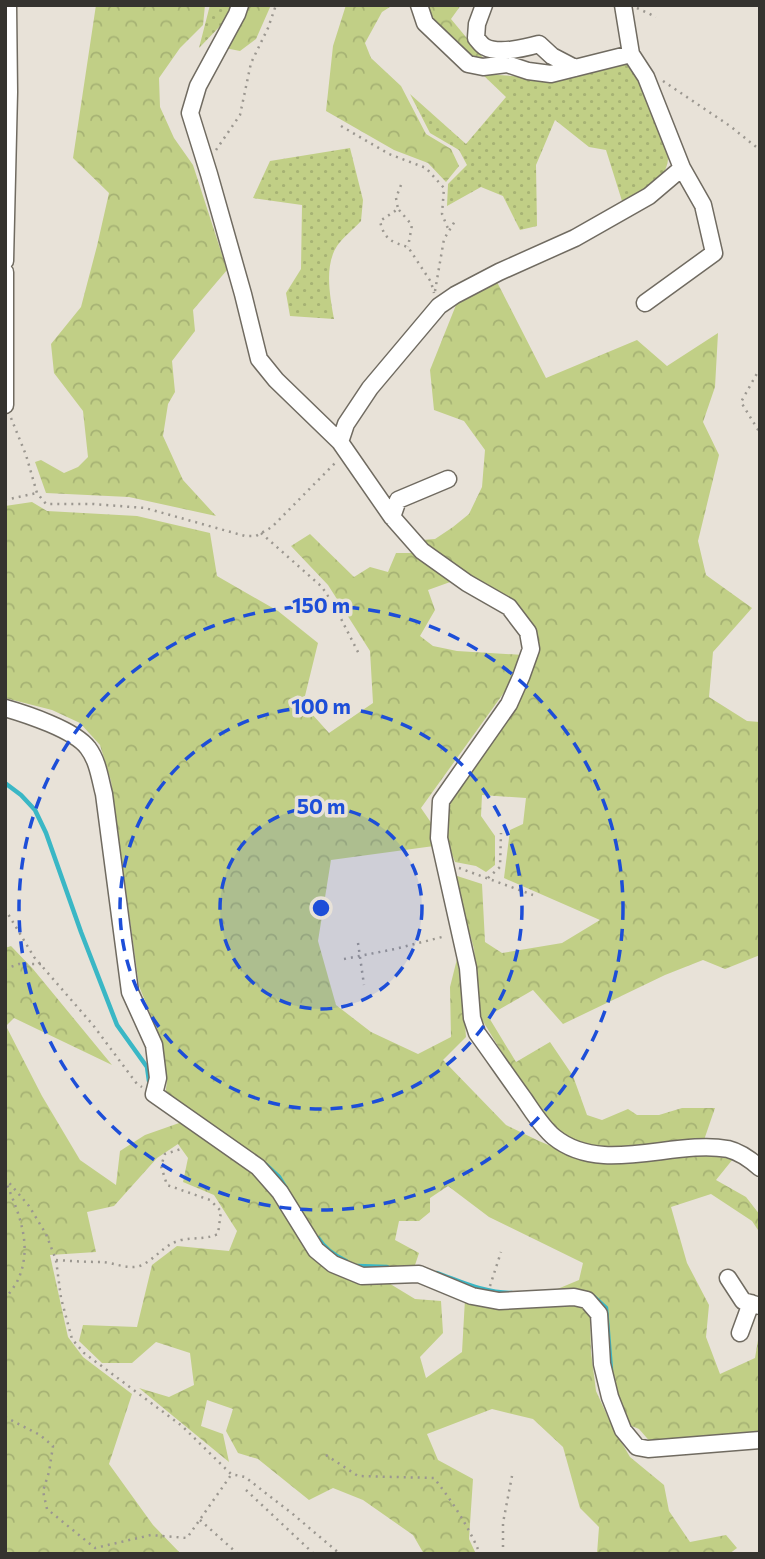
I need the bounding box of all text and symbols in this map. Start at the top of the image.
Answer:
text: 150 m [292,592,350,617]
text: 100 m [291,693,351,718]
text: 50 m [297,793,345,818]
centre of rings [309,896,333,920]

